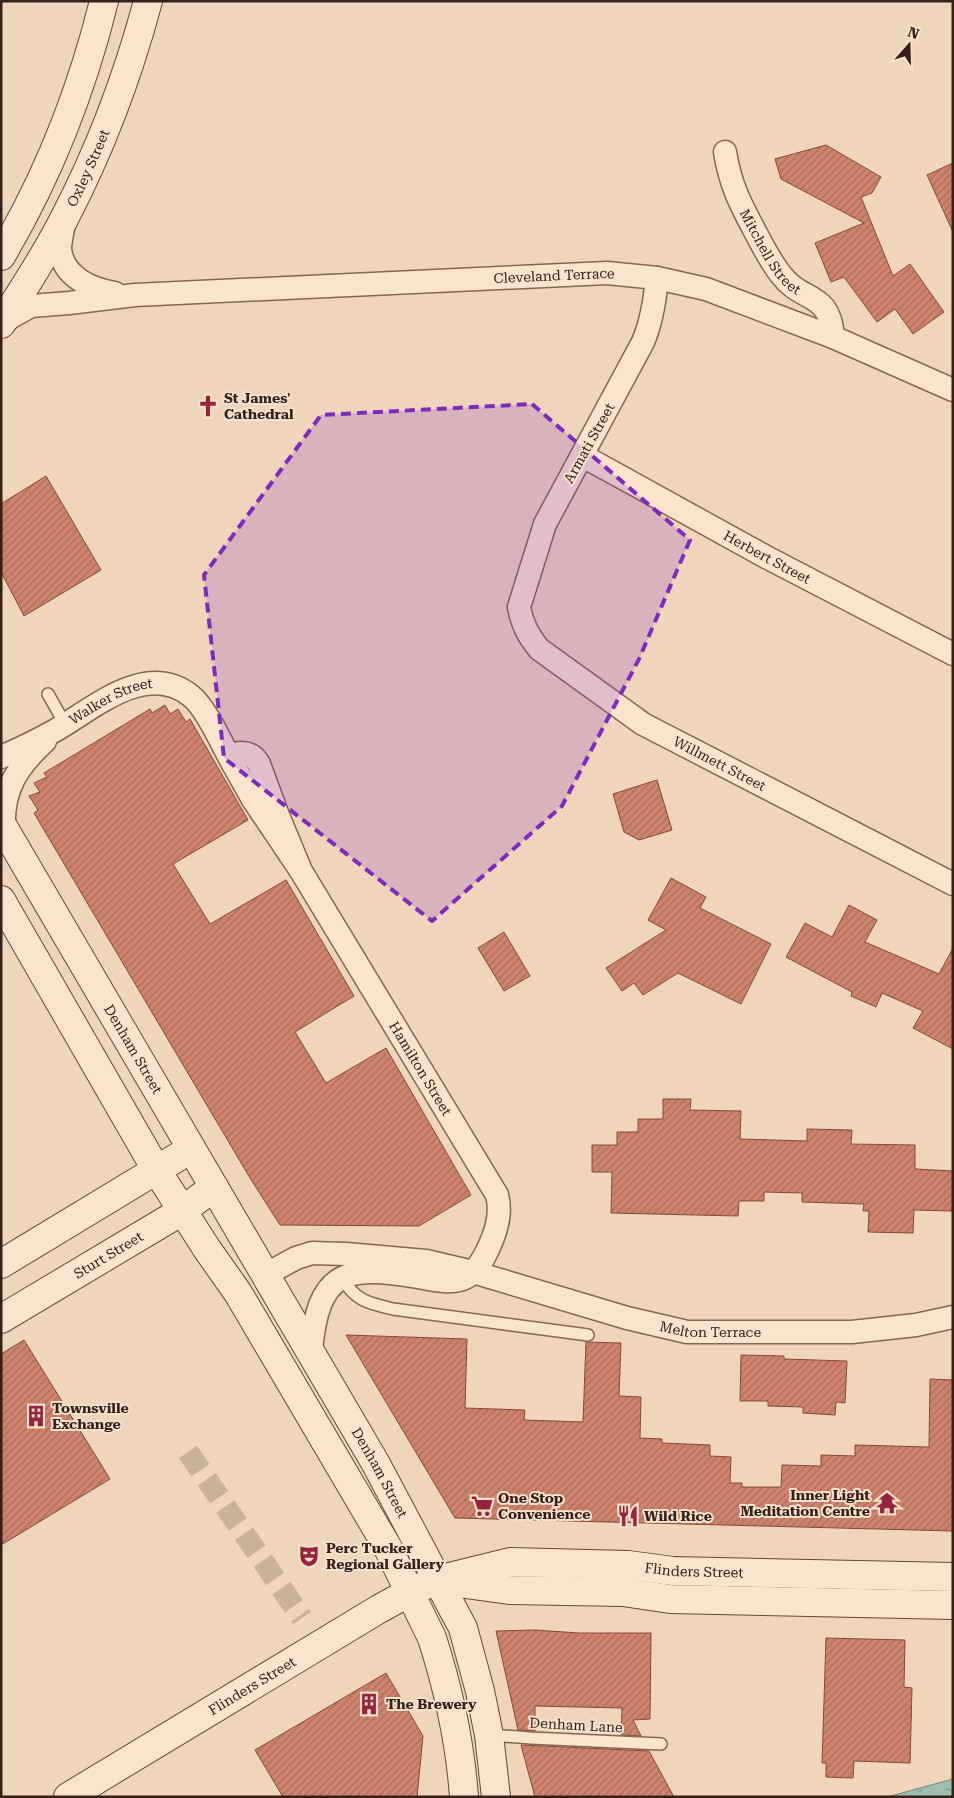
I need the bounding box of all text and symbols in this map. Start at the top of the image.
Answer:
north arrow [884,20,934,70]
text: N [906,23,921,42]
street label: Oxley Street [64,127,112,209]
street label: Mitchell Street [737,206,804,298]
street label: Cleveland Terrace [493,265,616,286]
place label: St James' Cathedral [224,390,294,422]
church icon: St James' Cathedral [195,393,221,419]
street label: Armati Street [560,400,618,486]
street label: Herbert Street [721,527,813,587]
street label: Walker Street [66,675,153,728]
street label: Willmett Street [671,733,769,794]
street label: Denham Street [101,1002,166,1097]
street label: Hamilton Street [386,1019,455,1119]
street label: Sturt Street [71,1228,146,1282]
street label: Melton Terrace [658,1318,761,1340]
place label: Townsville Exchange [52,1400,129,1432]
building icon: Townsville Exchange [23,1403,49,1429]
street label: Denham Street [348,1425,411,1520]
place label: Inner Light Meditation Centre [740,1487,870,1519]
place label: One Stop Convenience [498,1490,590,1522]
temple icon: Inner Light Meditation Centre [874,1490,900,1516]
supermarket icon: One Stop Convenience [469,1493,495,1519]
restaurant icon: Wild Rice [615,1503,641,1529]
place label: Wild Rice [644,1508,712,1524]
place label: Perc Tucker Regional Gallery [326,1540,444,1572]
theatre icon: Perc Tucker Regional Gallery [296,1543,322,1569]
street label: Flinders Street [644,1559,744,1581]
street label: Flinders Street [205,1653,299,1718]
building icon: The Brewery [356,1691,382,1717]
place label: The Brewery [386,1696,477,1712]
street label: Denham Lane [529,1715,623,1735]

